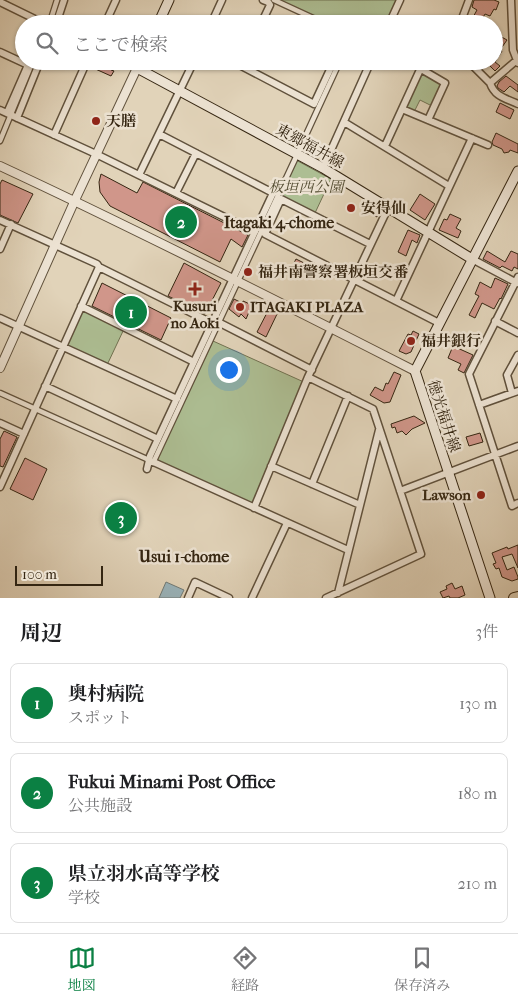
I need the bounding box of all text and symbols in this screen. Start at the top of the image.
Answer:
search box [15,15,503,70]
icon: search [33,29,61,57]
text: ここで検索 [73,34,168,56]
place label: 天膳 [106,112,137,130]
marker: 天膳 [90,115,102,127]
street label: 東郷福井線 [273,120,347,172]
park label: 板垣西公園 [268,178,346,196]
place label: 安得仙 [361,199,406,217]
marker: 安得仙 [345,202,357,214]
pin: 2 [165,203,197,241]
district label: Itagaki 4-chome [224,213,334,233]
place label: 福井南警察署板垣交番 [258,263,409,281]
marker: 福井南警察署板垣交番 [242,266,254,278]
marker: Kusuri no Aoki [189,283,201,295]
pin: 1 [115,293,147,331]
place label: Kusuri no Aoki [170,297,220,332]
place label: ITAGAKI PLAZA [250,298,364,316]
marker: ITAGAKI PLAZA [234,301,246,313]
place label: 福井銀行 [421,332,481,350]
marker: 福井銀行 [405,335,417,347]
your location [216,357,242,383]
street label: 徳光福井線 [424,378,464,454]
place label: Lawson [422,486,471,504]
marker: Lawson [475,489,487,501]
pin: 3 [105,499,137,537]
district label: Usui 1-chome [138,547,229,566]
scale bar [15,563,102,586]
text: 100 m [22,566,57,583]
text: 周辺 [20,621,62,645]
text: 3件 [475,622,498,641]
text: 奥村病院 [68,683,144,705]
text: 1 [34,694,40,713]
text: 130 m [459,694,497,713]
text: スポット [68,708,132,727]
text: Fukui Minami Post Office [68,771,275,793]
text: 2 [33,784,41,803]
text: 180 m [458,784,497,803]
text: 公共施設 [68,796,132,815]
text: 県立羽水高等学校 [68,863,220,885]
text: 3 [34,874,40,893]
text: 210 m [458,874,497,893]
text: 学校 [68,888,100,907]
tab: 地図 [68,944,96,994]
tab: 経路 [231,944,259,994]
tab: 保存済み [394,944,450,994]

